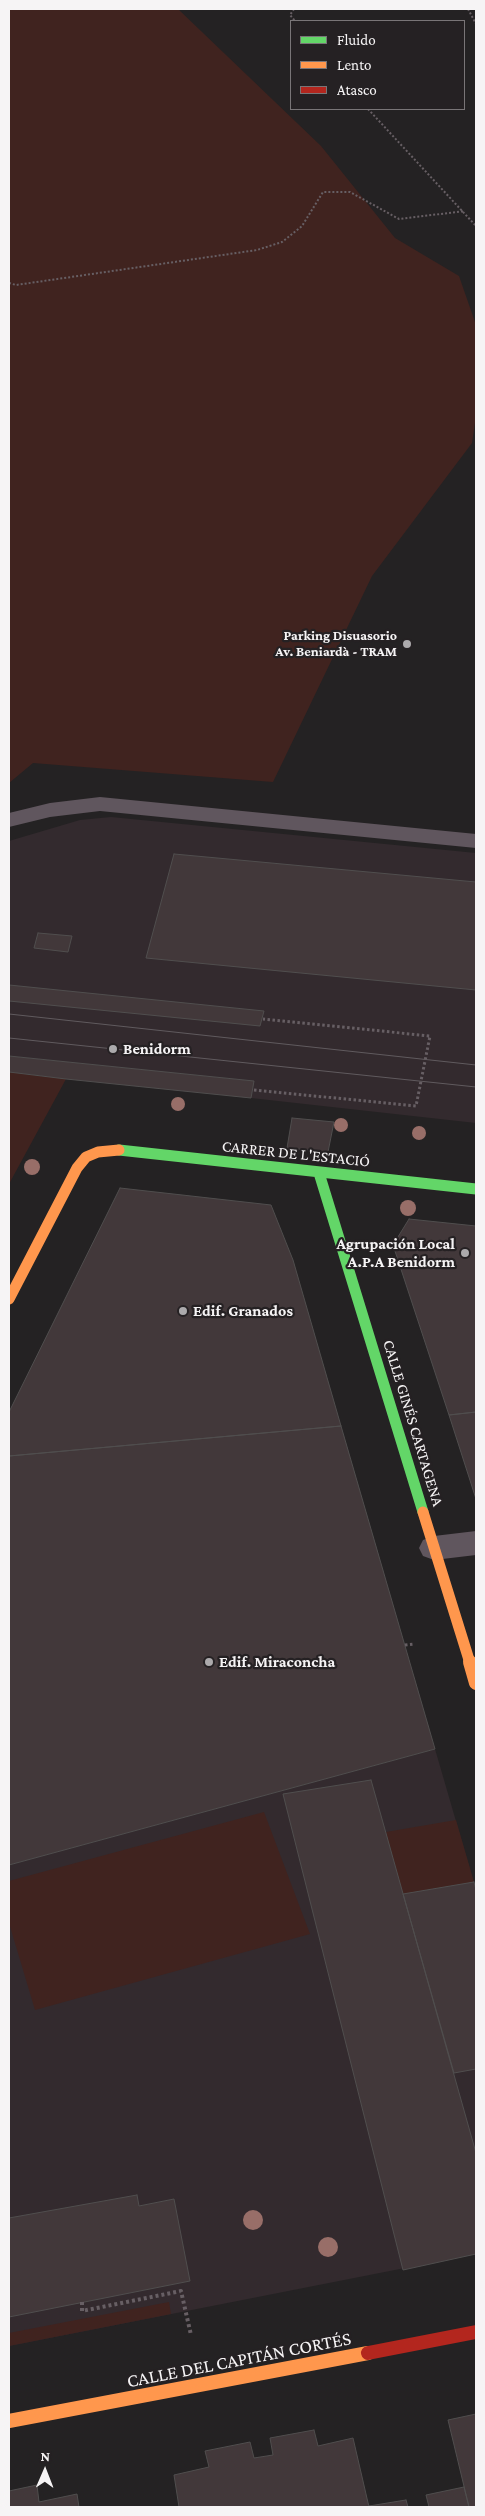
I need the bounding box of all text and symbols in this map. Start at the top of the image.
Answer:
legend [290,20,465,110]
text: Fluido [337,32,376,48]
text: Lento [337,57,371,73]
text: Atasco [337,82,377,98]
place label: Parking Disuasorio Av. Beniardà - TRAM [275,628,397,660]
marker: Parking Disuasorio Av. Beniardà - TRAM [401,638,413,650]
place label: Benidorm [123,1039,191,1059]
marker: Benidorm [107,1043,119,1055]
street label: CARRER DE L'ESTACIÓ [221,1137,371,1171]
place label: Agrupación Local A.P.A Benidorm [336,1234,455,1272]
marker: Agrupación Local A.P.A Benidorm [459,1247,471,1259]
place label: Edif. Granados [193,1301,293,1321]
marker: Edif. Granados [177,1305,189,1317]
street label: CALLE GINÉS CARTAGENA [379,1337,447,1509]
place label: Edif. Miraconcha [219,1652,335,1672]
marker: Edif. Miraconcha [203,1656,215,1668]
street label: CALLE DEL CAPITÁN CORTÉS [125,2327,353,2393]
north arrow [20,2446,70,2496]
text: N [40,2448,50,2464]

